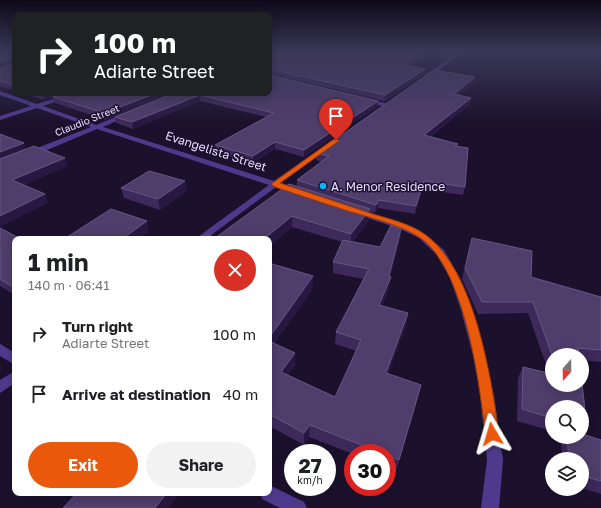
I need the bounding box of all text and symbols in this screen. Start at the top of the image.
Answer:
text: 100 m [94,26,176,59]
icon: right [28,28,80,80]
text: Adiarte Street [94,60,215,82]
pin [319,99,353,140]
street label: Claudio Street [53,102,121,138]
icon: arrive [325,105,347,127]
street label: Evangelista Street [163,128,269,175]
place label: A. Menor Residence [331,179,445,194]
marker: A. Menor Residence [318,181,328,191]
text: 1 min [28,247,88,276]
button: close [214,249,256,291]
text: 140 m · 06:41 [28,277,110,293]
text: Turn right [62,317,133,335]
icon: right [28,323,50,345]
text: 100 m [213,325,256,343]
text: Adiarte Street [62,335,149,351]
north arrow [545,348,589,392]
map controls [545,348,589,496]
icon: arrive [28,383,50,405]
text: Arrive at destination [62,385,211,403]
text: 40 m [223,385,258,403]
button: search [545,400,589,444]
position arrow [471,413,513,455]
button: Exit [28,442,138,488]
button: Share [146,442,256,488]
speed limit sign: 30 [344,444,396,496]
button: layers [545,452,589,496]
text: 27 [298,453,322,477]
text: km/h [297,474,323,486]

